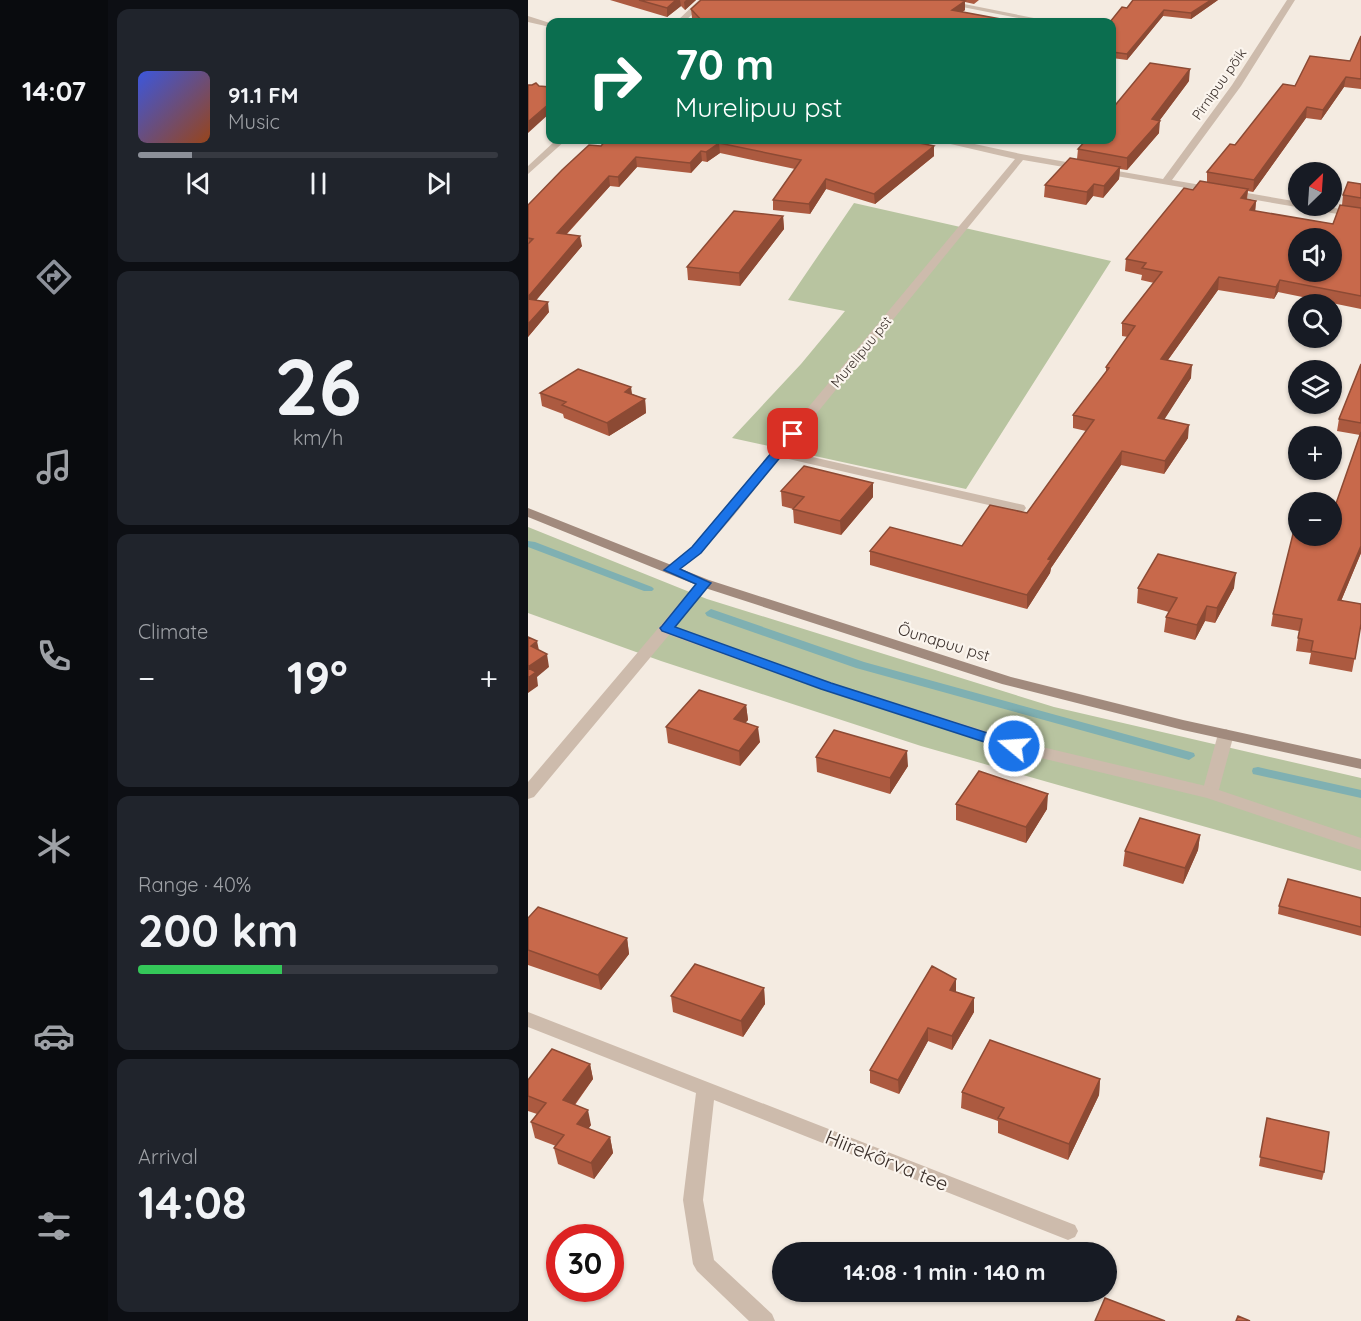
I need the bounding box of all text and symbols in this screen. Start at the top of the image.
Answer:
text: 70 m [675,38,774,91]
icon: right [576,42,654,120]
street label: Pirnipuu põik [1188,45,1250,123]
text: 14:07 [22,74,86,108]
text: 91.1 FM [228,81,299,109]
text: Murelipuu pst [675,90,842,124]
text: Music [228,109,280,134]
north arrow [1288,162,1342,216]
map controls [1288,162,1342,546]
icon: previous [182,167,215,200]
icon: pause [302,167,335,200]
icon: next [422,167,455,200]
button: sound [1288,228,1342,282]
icon: directions [33,256,75,298]
button: search [1288,294,1342,348]
street label: Murelipuu pst [827,312,895,391]
text: 26 [274,337,362,435]
button: layers [1288,360,1342,414]
pin [767,408,818,459]
icon: arrive [776,417,809,450]
text: km/h [293,425,343,450]
button: + [1288,426,1342,480]
icon: music [33,446,75,488]
button: − [1288,492,1342,546]
text: Climate [138,619,208,644]
street label: Õunapuu pst [896,619,992,665]
icon: phone [33,635,75,677]
text: 19° [287,649,348,705]
text: − [138,657,155,698]
text: + [479,657,498,698]
position arrow [982,714,1046,778]
icon: climate [33,825,75,867]
text: Range · 40% [138,872,251,897]
text: 200 km [138,902,299,958]
icon: car [33,1015,75,1057]
street label: Hiirekõrva tee [822,1124,952,1196]
text: Arrival [138,1144,198,1169]
text: 14:08 [138,1174,247,1230]
icon: filters [33,1205,75,1247]
speed limit sign: 30 [546,1224,624,1302]
text: 14:08 · 1 min · 140 m [843,1258,1046,1286]

